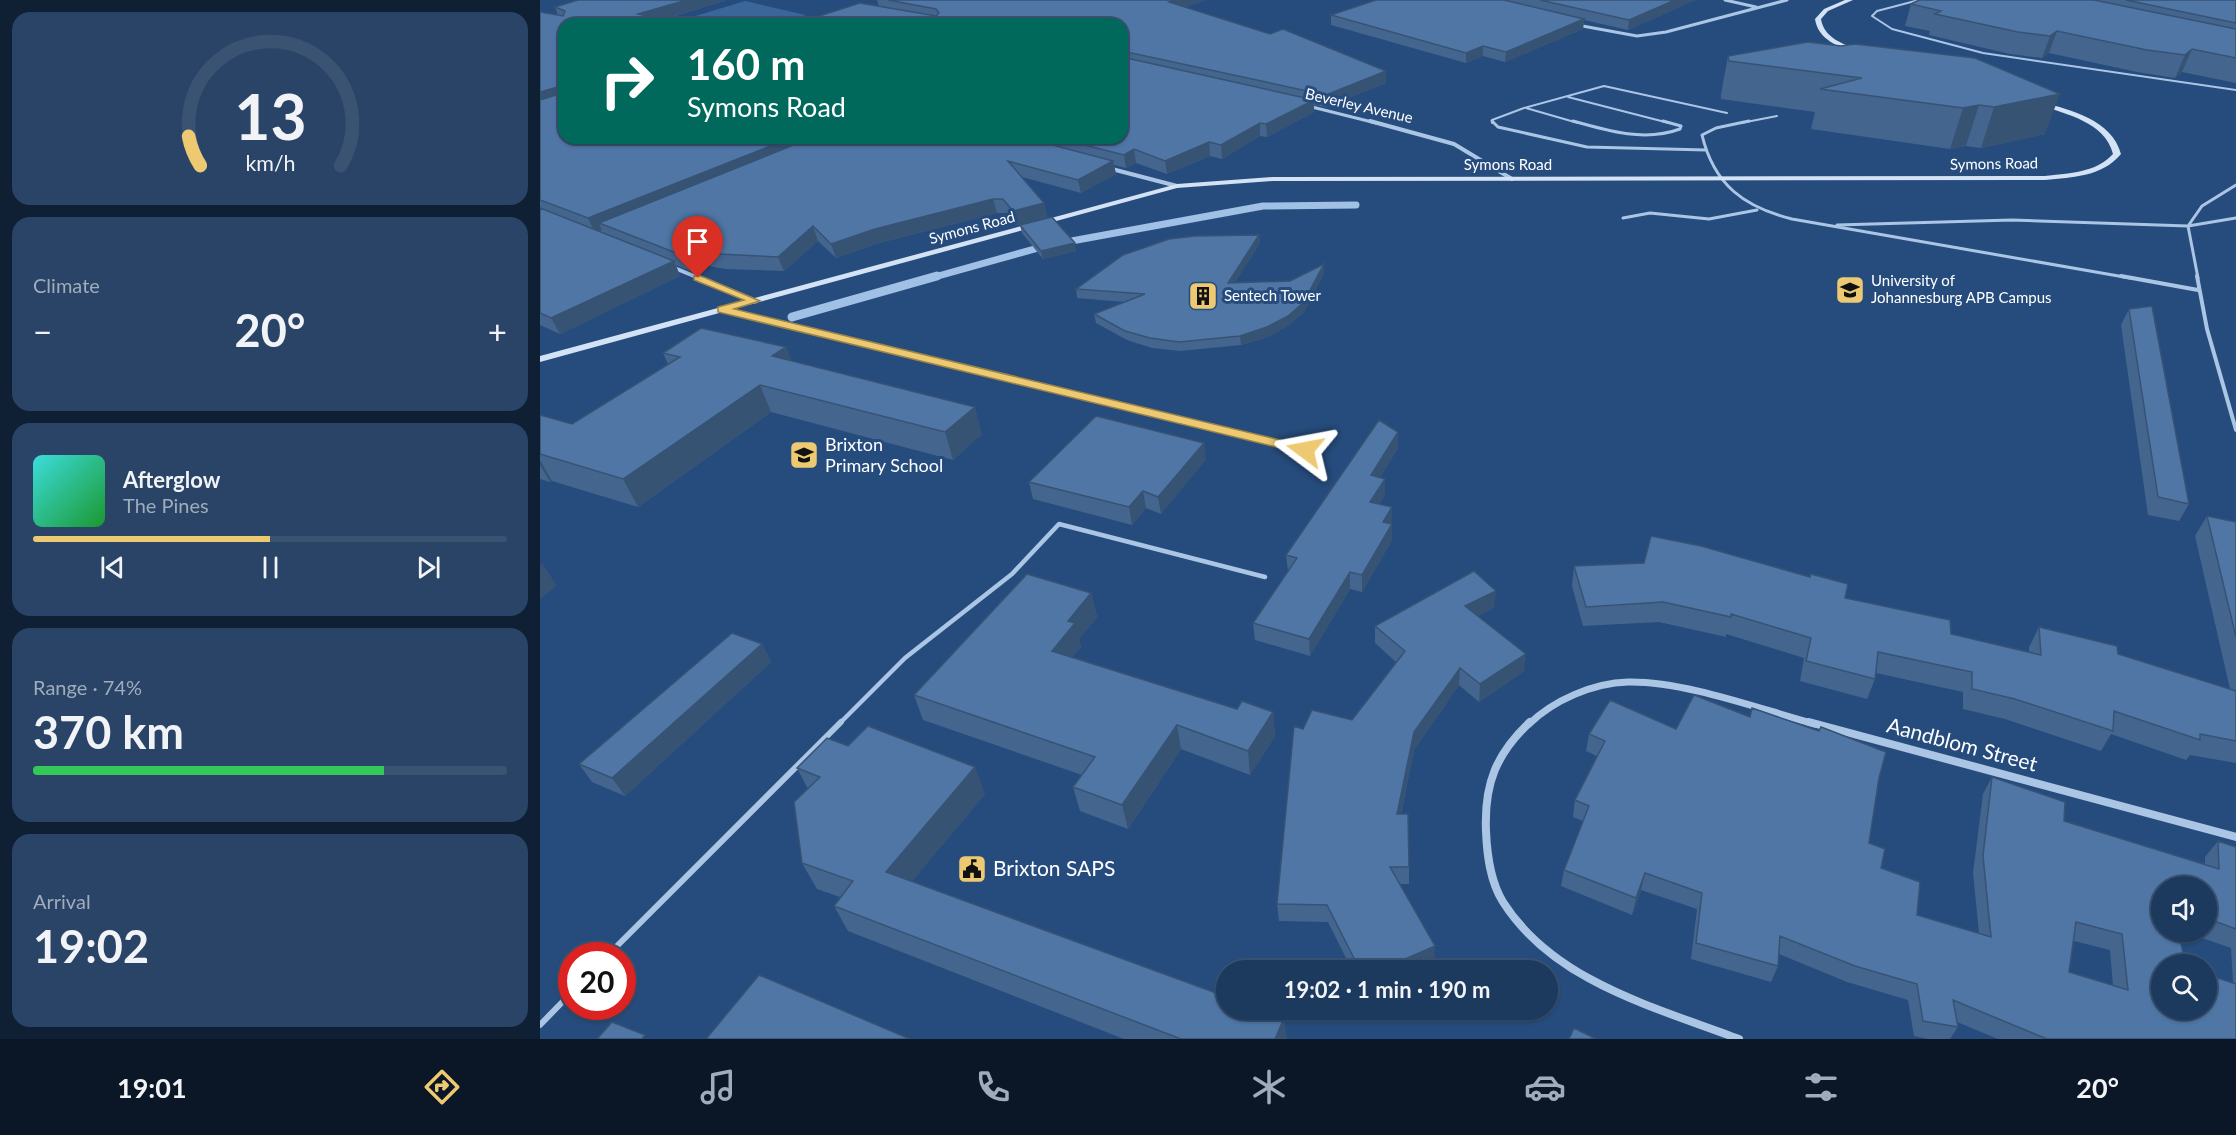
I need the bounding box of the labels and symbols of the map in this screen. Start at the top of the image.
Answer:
street label: Beverley Avenue [1304,84,1415,126]
street label: Symons Road [1950,153,2038,173]
street label: Symons Road [1464,155,1552,173]
street label: Symons Road [927,207,1017,247]
pin [672,216,723,278]
place label: University of Johannesburg APB Campus [1871,271,2052,306]
school or university icon: University of Johannesburg APB Campus [1834,274,1866,306]
building icon: Sentech Tower [1187,280,1219,312]
place label: Sentech Tower [1224,286,1321,304]
position arrow [1273,418,1337,482]
place label: Brixton Primary School [825,433,943,476]
school or university icon: Brixton Primary School [788,439,820,471]
street label: Aandblom Street [1884,711,2041,776]
public building icon: Brixton SAPS [956,853,988,885]
place label: Brixton SAPS [993,855,1115,880]
speed limit sign: 20 [558,942,636,1020]

